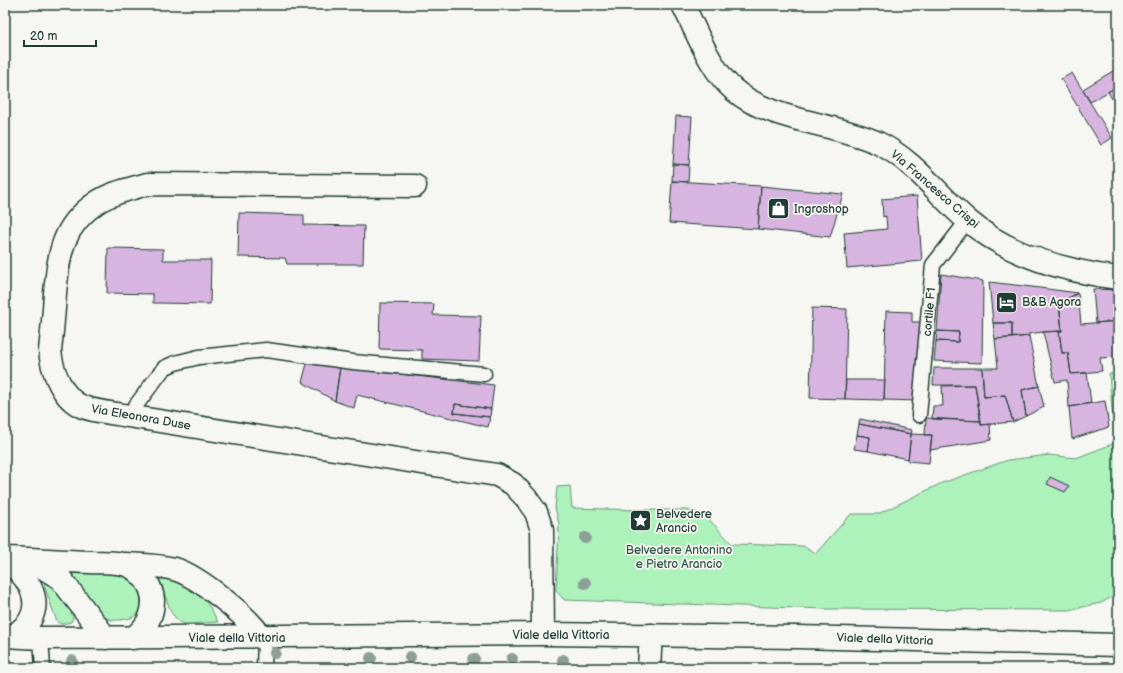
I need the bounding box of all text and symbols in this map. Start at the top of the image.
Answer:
scale bar [24,22,96,48]
text: 20 m [30,29,57,44]
street label: Via Francesco Crispi [887,147,982,232]
shop icon: Ingroshop [766,196,792,222]
place label: Ingroshop [794,202,849,217]
street label: cortile F1 [920,287,939,337]
hotel icon: B&B Agora [994,289,1020,315]
place label: B&B Agora [1022,295,1082,310]
street label: Via Eleonora Duse [90,401,192,434]
place label: Belvedere Arancio [656,507,712,536]
place icon: Belvedere Arancio [628,508,654,534]
park label: Belvedere Antonino e Pietro Arancio [626,543,732,572]
street label: Viale della Vittoria [513,628,610,643]
street label: Viale della Vittoria [836,630,934,649]
street label: Viale della Vittoria [189,631,286,646]

